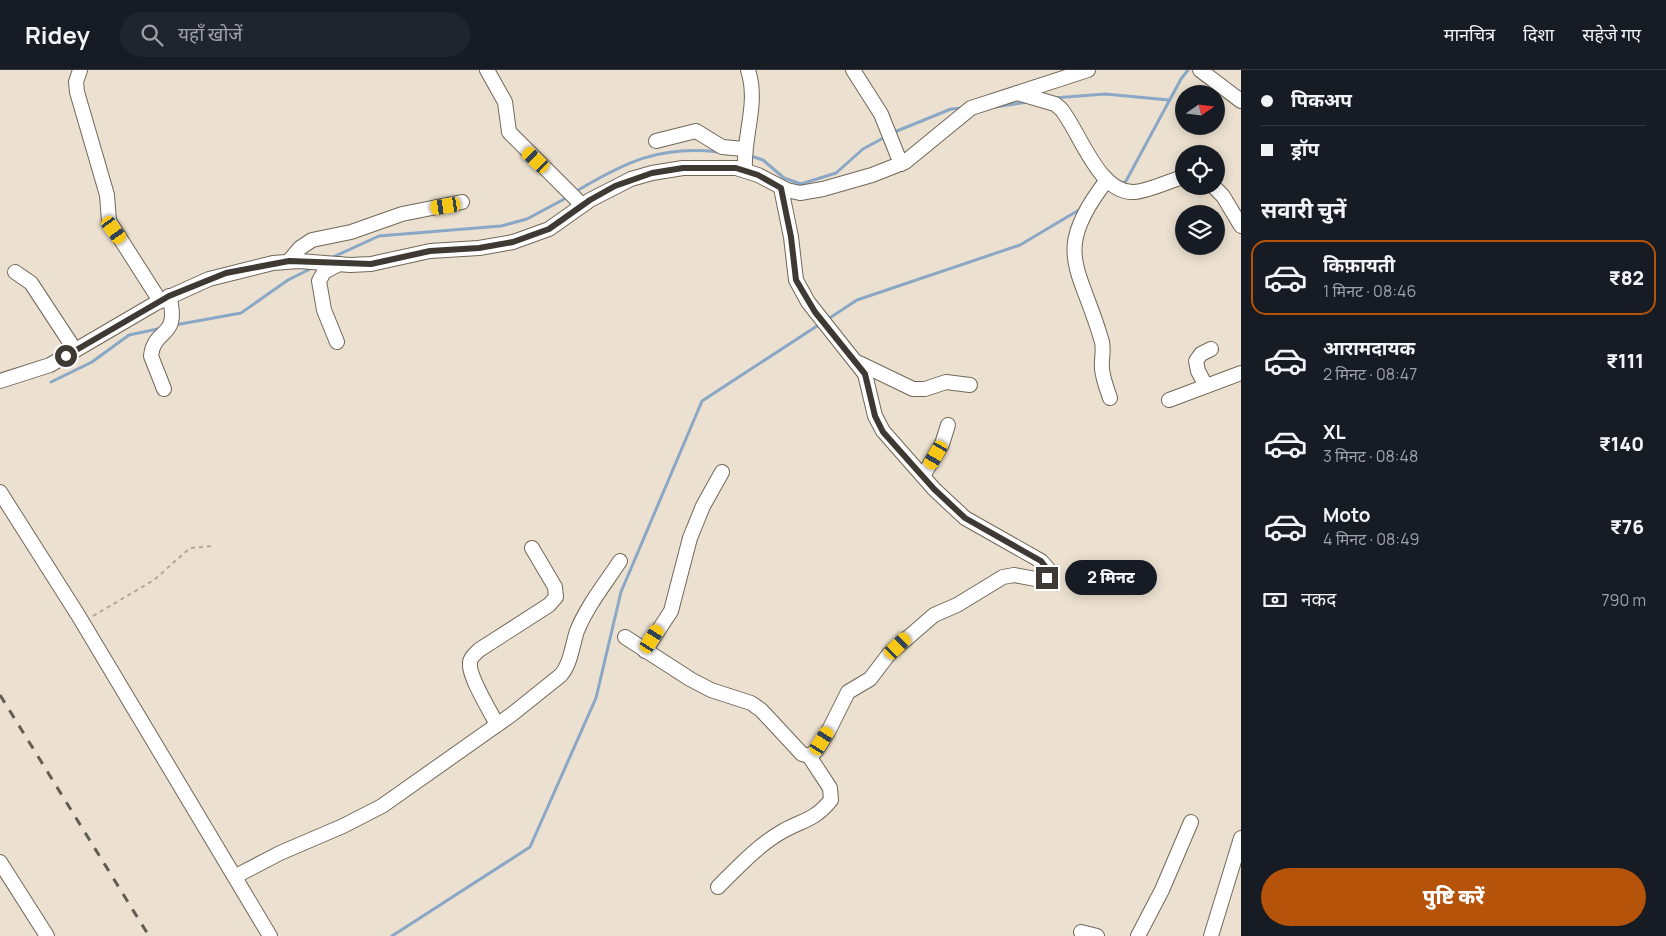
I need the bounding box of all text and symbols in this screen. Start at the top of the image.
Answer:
search box [120,12,470,57]
text: Ridey [25,18,90,51]
icon: search [138,21,166,49]
text: यहाँ खोजें [178,21,242,47]
text: मानचित्र [1444,22,1495,46]
text: दिशा [1523,22,1554,46]
text: सहेजे गए [1582,22,1641,46]
north arrow [1175,85,1225,135]
map controls [1175,85,1225,255]
text: पिकअप [1291,87,1352,113]
text: ड्रॉप [1291,136,1319,162]
car [519,144,552,176]
button: locate [1175,145,1225,195]
text: सवारी चुनें [1261,195,1346,225]
car [430,196,461,216]
button: layers [1175,205,1225,255]
car [99,213,128,247]
text: किफ़ायती [1323,252,1395,278]
icon: car [1263,255,1308,300]
text: ₹82 [1609,265,1644,291]
text: 1 मिनट · 08:46 [1323,280,1416,302]
text: आरामदायक [1323,335,1415,361]
icon: car [1263,338,1308,383]
route start [55,345,77,367]
text: ₹111 [1606,348,1644,374]
text: 2 मिनट · 08:47 [1323,363,1417,385]
text: XL [1323,419,1346,445]
icon: car [1263,421,1308,466]
text: ₹140 [1599,431,1644,457]
car [922,438,949,472]
text: 3 मिनट · 08:48 [1323,445,1418,467]
text: Moto [1323,502,1370,528]
icon: car [1263,504,1308,549]
text: ₹76 [1610,514,1644,540]
text: 4 मिनट · 08:49 [1323,528,1419,550]
callout: 2 मिनट [1064,560,1157,596]
text: 2 मिनट [1087,566,1135,588]
route end [1036,567,1058,589]
icon: cash [1261,586,1289,614]
text: नकद [1301,586,1336,612]
text: 790 m [1602,589,1646,611]
car [637,622,666,656]
car [882,630,913,662]
car [807,724,836,758]
button: पुष्टि करें [1261,868,1646,926]

